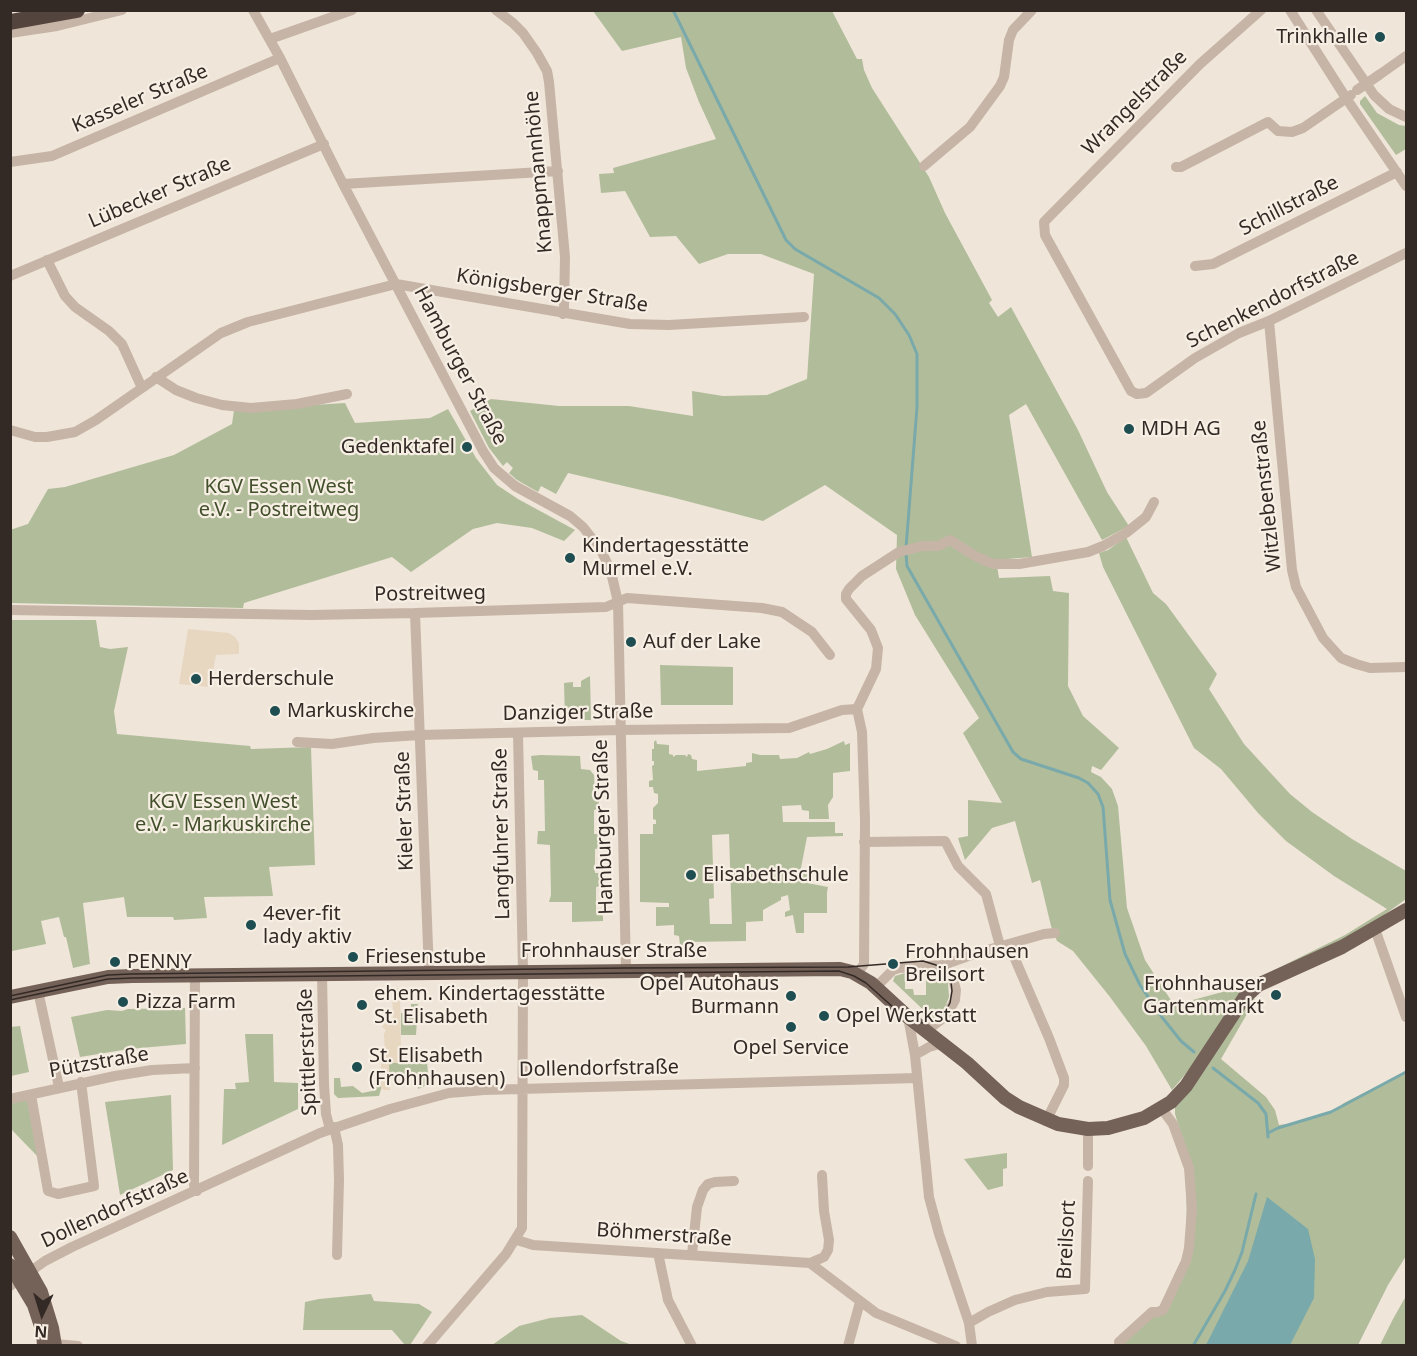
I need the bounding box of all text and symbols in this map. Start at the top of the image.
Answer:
place label: Trinkhalle [1276,25,1368,49]
marker: Trinkhalle [1373,30,1387,44]
street label: Wrangelstraße [1078,46,1192,160]
street label: Kasseler Straße [69,60,211,138]
street label: Knappmannhöhe [520,90,558,254]
street label: Lübecker Straße [85,152,235,234]
street label: Schillstraße [1235,171,1343,241]
street label: Schenkendorfstraße [1183,246,1363,354]
street label: Königsberger Straße [454,264,650,318]
street label: Hamburger Straße [408,283,512,449]
place label: MDH AG [1141,417,1221,441]
street label: Witzlebenstraße [1247,419,1287,573]
marker: MDH AG [1122,422,1136,436]
place label: Gedenktafel [341,435,455,459]
marker: Gedenktafel [460,440,474,454]
park label: KGV Essen West e.V. - Postreitweg [199,475,359,522]
place label: Kindertagesstätte Murmel e.V. [582,534,749,581]
marker: Kindertagesstätte Murmel e.V. [563,551,577,565]
street label: Postreitweg [374,581,486,607]
place label: Auf der Lake [643,630,761,654]
marker: Auf der Lake [624,635,638,649]
place label: Herderschule [208,667,334,691]
marker: Herderschule [189,672,203,686]
place label: Markuskirche [287,699,414,723]
street label: Danziger Straße [502,700,654,726]
marker: Markuskirche [268,704,282,718]
street label: Hamburger Straße [589,739,619,915]
street label: Langfuhrer Straße [489,748,515,920]
street label: Kieler Straße [391,751,419,871]
park label: KGV Essen West e.V. - Markuskirche [135,790,311,837]
place label: Elisabethschule [703,863,849,887]
marker: Elisabethschule [684,868,698,882]
place label: 4ever-fit lady aktiv [263,902,352,949]
marker: 4ever-fit lady aktiv [244,918,258,932]
street label: Frohnhauser Straße [521,939,707,963]
place label: Frohnhausen Breilsort [905,940,1029,987]
place label: Friesenstube [365,945,486,969]
place label: PENNY [127,950,192,974]
marker: Friesenstube [346,950,360,964]
marker: PENNY [108,955,122,969]
marker: Frohnhausen Breilsort [886,957,900,971]
place label: Opel Autohaus Burmann [639,972,779,1019]
place label: Frohnhauser Gartenmarkt [1143,972,1264,1019]
place label: ehem. Kindertagesstätte St. Elisabeth [374,982,605,1029]
street label: Spittlerstraße [294,988,322,1116]
marker: Frohnhauser Gartenmarkt [1269,988,1283,1002]
marker: Opel Autohaus Burmann [784,989,798,1003]
place label: Pizza Farm [135,990,236,1014]
marker: Pizza Farm [116,995,130,1009]
marker: ehem. Kindertagesstätte St. Elisabeth [355,998,369,1012]
place label: Opel Werkstatt [836,1004,976,1028]
marker: Opel Werkstatt [817,1009,831,1023]
marker: Opel Service [784,1020,798,1034]
place label: Opel Service [733,1036,849,1060]
street label: Pützstraße [47,1042,151,1084]
place label: St. Elisabeth (Frohnhausen) [369,1044,505,1091]
street label: Dollendorfstraße [519,1056,679,1082]
marker: St. Elisabeth (Frohnhausen) [350,1060,364,1074]
street label: Dollendorfstraße [37,1164,193,1254]
street label: Breilsort [1053,1200,1081,1280]
street label: Böhmerstraße [596,1218,732,1252]
north arrow [12,1284,72,1344]
text: N [33,1321,48,1343]

